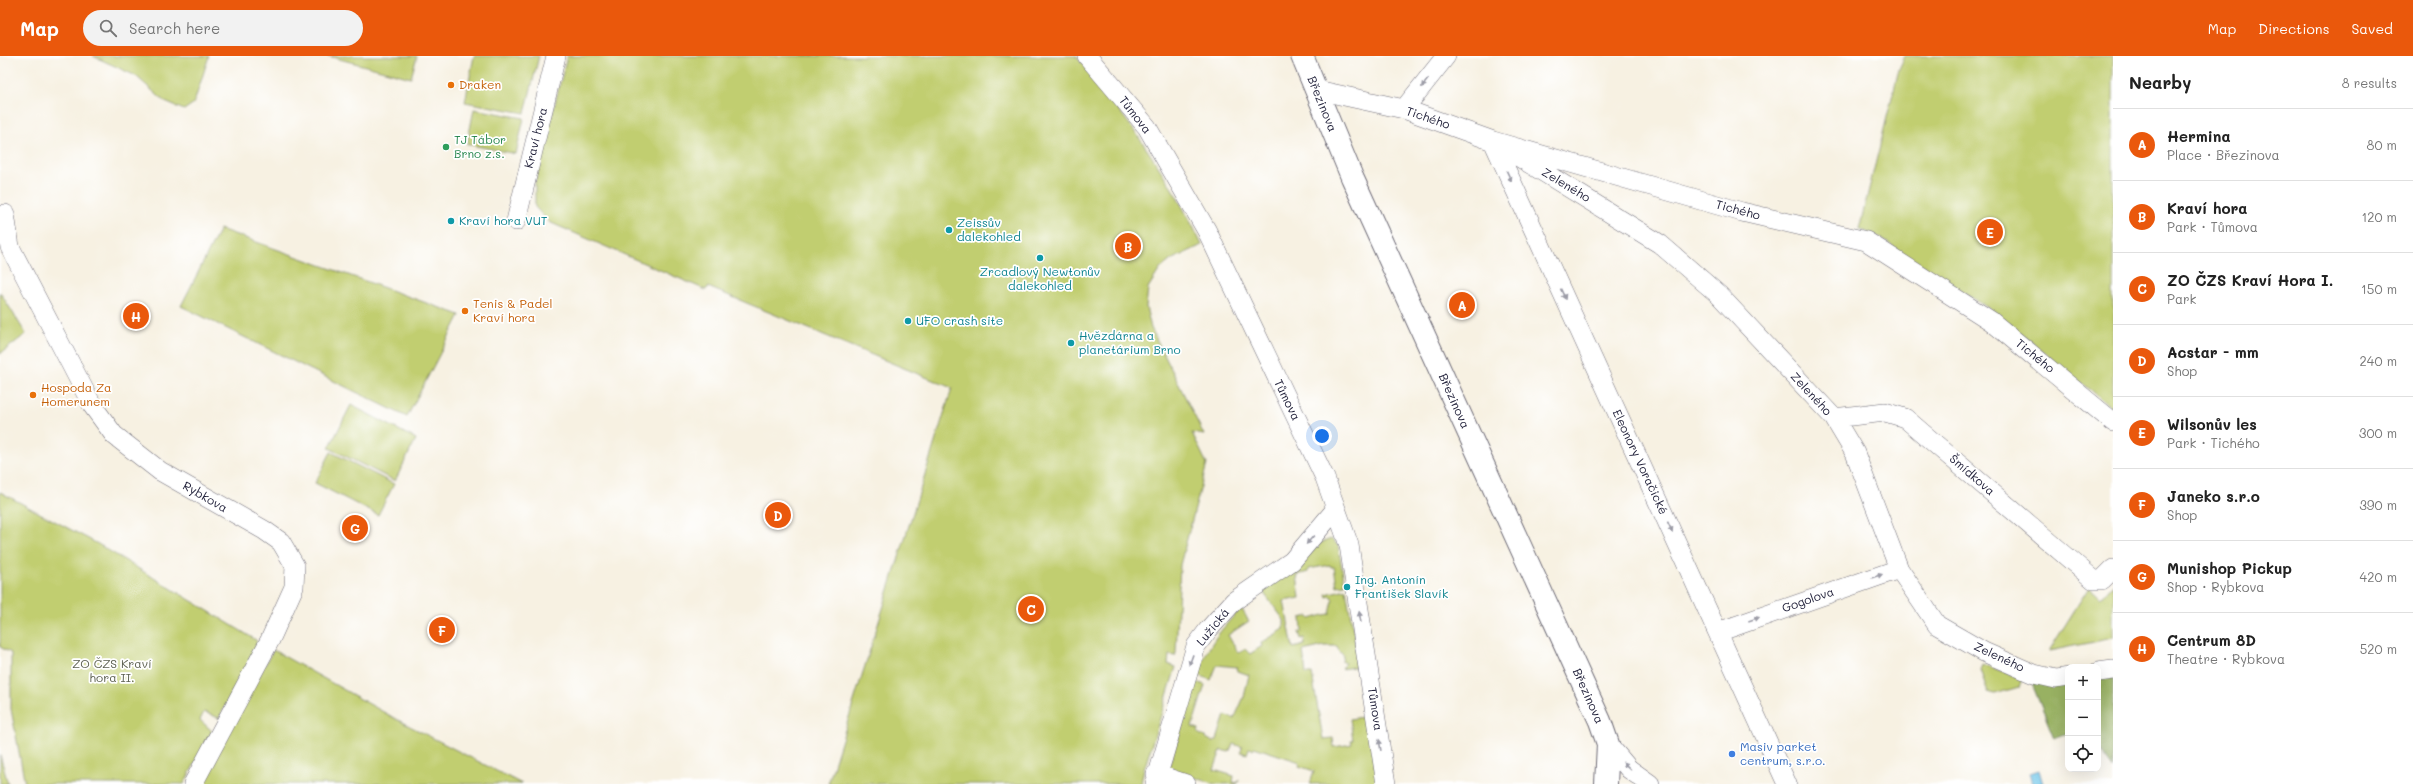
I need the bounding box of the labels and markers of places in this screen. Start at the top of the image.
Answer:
place label: Draken [459,76,501,92]
marker: Draken [446,80,456,90]
place label: TJ Tábor Brno z.s. [454,131,506,161]
marker: TJ Tábor Brno z.s. [441,142,451,152]
place label: Kraví hora VUT [459,212,548,228]
place label: Zeissův dalekohled [957,214,1021,244]
marker: Kraví hora VUT [446,216,456,226]
pin: E [1977,217,2003,247]
marker: Zeissův dalekohled [944,225,954,235]
pin: B [1115,231,1141,261]
marker: Zrcadlový Newtonův dalekohled [1035,253,1045,263]
place label: Zrcadlový Newtonův dalekohled [980,263,1100,293]
pin: A [1449,290,1475,320]
place label: Tenis & Padel Kraví hora [473,295,552,325]
pin: H [123,301,149,331]
marker: Tenis & Padel Kraví hora [460,306,470,316]
place label: UFO crash site [916,312,1003,328]
marker: UFO crash site [903,316,913,326]
place label: Hvězdárna a planetárium Brno [1079,327,1181,357]
marker: Hvězdárna a planetárium Brno [1066,338,1076,348]
place label: Hospoda Za Homerunem [41,379,112,409]
marker: Hospoda Za Homerunem [28,390,38,400]
pin: D [765,500,791,530]
pin: G [342,513,368,543]
place label: Ing. Antonín František Slavík [1355,571,1448,601]
marker: Ing. Antonín František Slavík [1342,582,1352,592]
pin: C [1018,594,1044,624]
pin: F [429,615,455,645]
place label: Masiv parket centrum, s.r.o. [1740,738,1826,768]
marker: Masiv parket centrum, s.r.o. [1727,749,1737,759]

